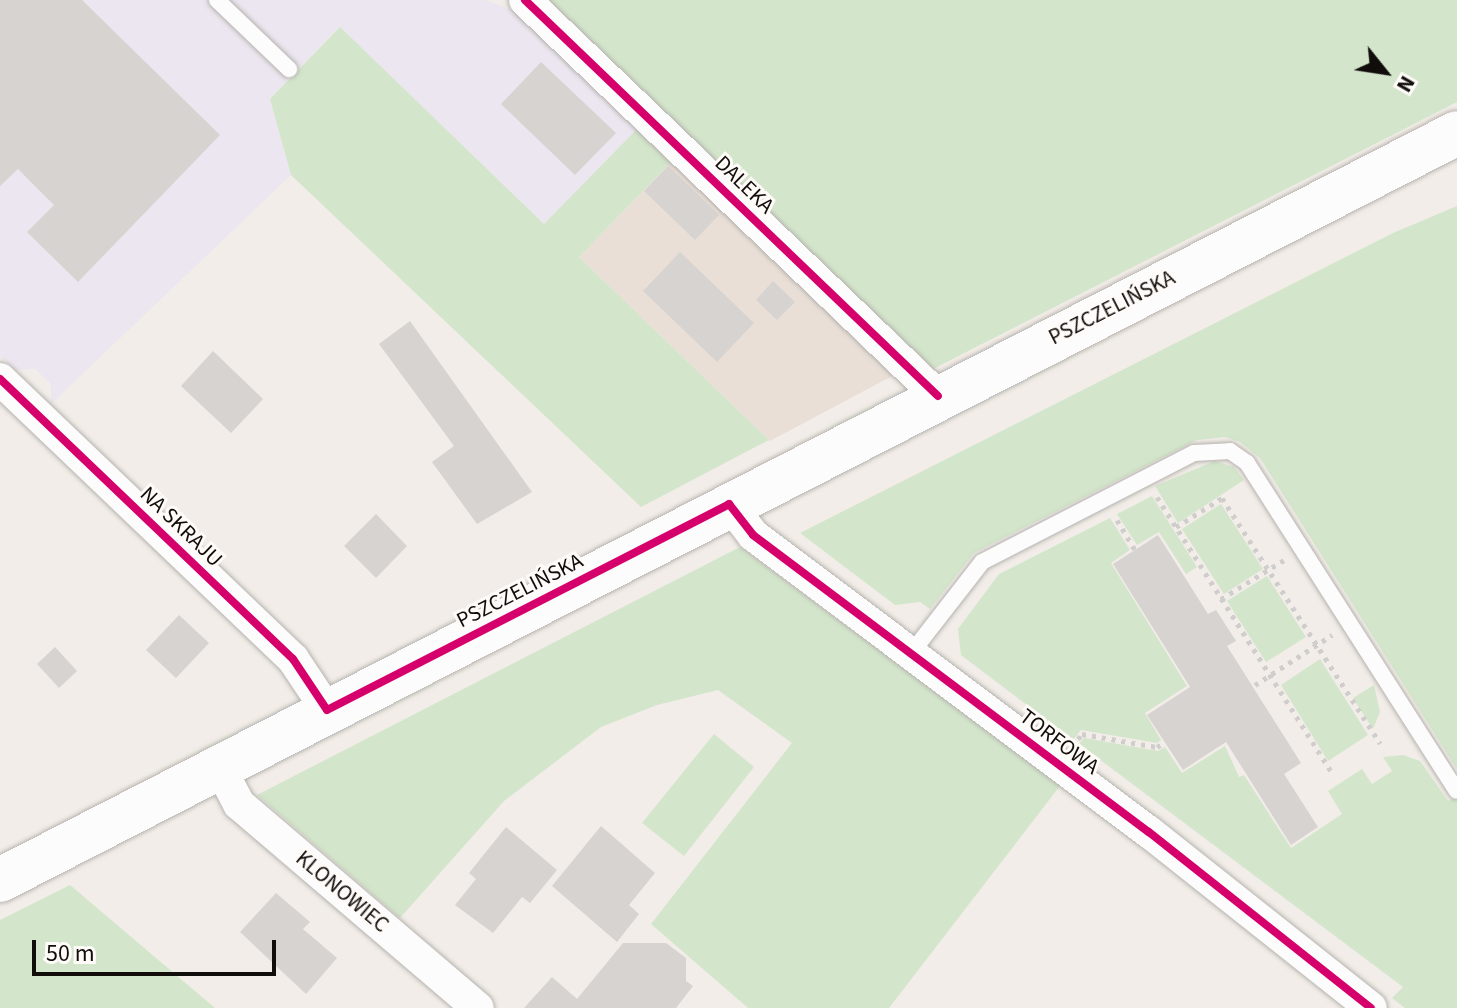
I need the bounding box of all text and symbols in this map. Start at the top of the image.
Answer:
north arrow [1345,32,1425,112]
text: N [1388,70,1423,98]
street label: DALEKA [709,150,779,220]
street label: PSZCZELIŃSKA [1044,265,1180,351]
street label: NA SKRAJU [134,481,228,573]
street label: PSZCZELIŃSKA [452,548,588,634]
street label: TORFOWA [1014,704,1104,780]
street label: KLONOWIEC [290,845,394,939]
scale bar [36,924,280,974]
text: 50 m [46,936,95,971]

